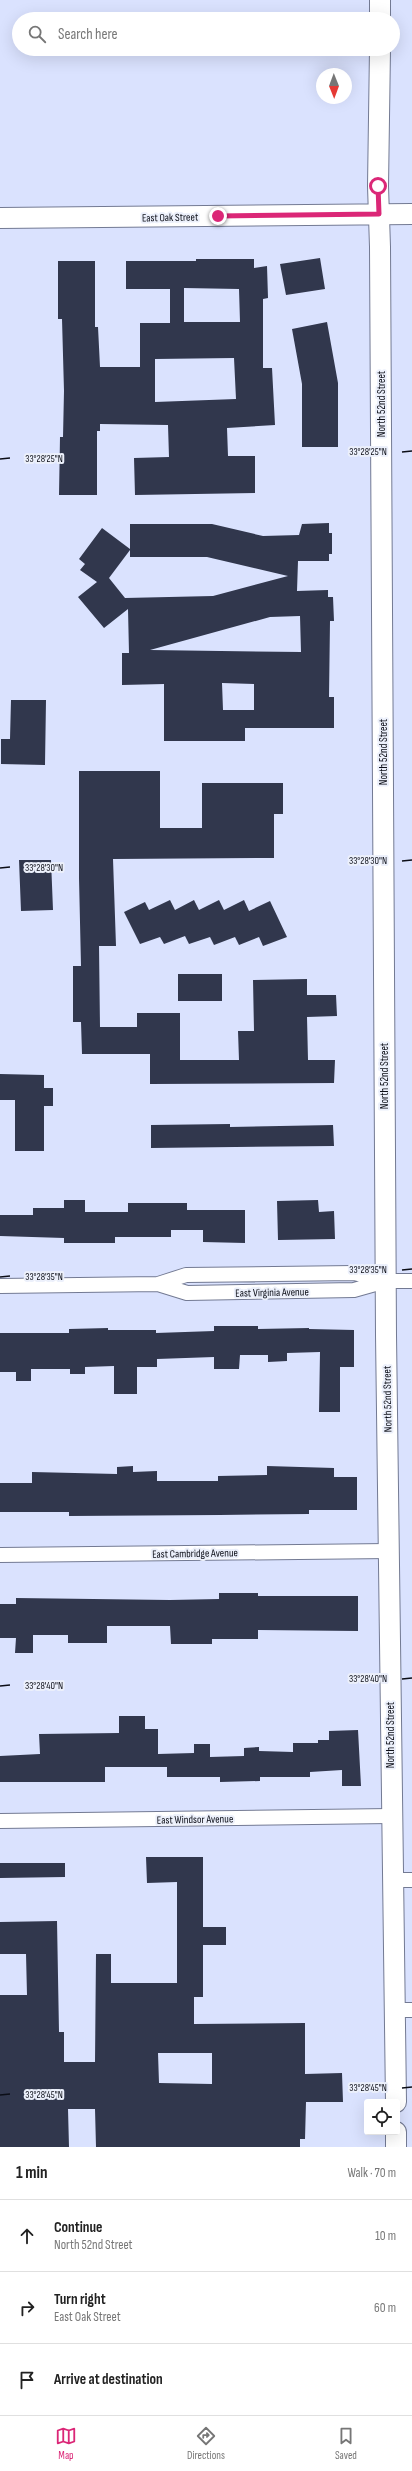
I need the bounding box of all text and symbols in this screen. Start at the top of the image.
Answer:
search box [12,12,400,56]
icon: search [26,23,48,45]
text: Search here [58,25,118,44]
north arrow [316,68,352,104]
route start [369,177,387,195]
route end [209,207,227,225]
street label: East Oak Street [142,210,199,224]
street label: North 52nd Street [375,370,388,437]
text: 33°28'25"N [349,446,387,458]
text: 33°28'25"N [25,453,63,465]
street label: North 52nd Street [377,718,390,785]
text: 33°28'30"N [349,855,387,867]
text: 33°28'30"N [25,862,63,874]
street label: North 52nd Street [378,1042,391,1109]
text: 33°28'35"N [349,1264,387,1276]
text: 33°28'35"N [25,1271,63,1283]
street label: East Virginia Avenue [235,1285,309,1300]
street label: North 52nd Street [380,1365,395,1432]
street label: East Cambridge Avenue [152,1546,238,1561]
text: 33°28'40"N [349,1673,387,1685]
text: 33°28'40"N [25,1680,63,1692]
street label: North 52nd Street [384,1701,397,1768]
street label: East Windsor Avenue [157,1812,233,1827]
text: 33°28'45"N [349,2082,387,2094]
text: 33°28'45"N [25,2089,63,2101]
map controls [364,2099,400,2135]
button: locate [364,2099,400,2135]
text: 1 min [16,2163,48,2183]
text: Walk · 70 m [347,2165,396,2181]
text: Continue [54,2218,103,2237]
icon: ahead [16,2225,38,2247]
text: 10 m [375,2228,396,2244]
text: North 52nd Street [54,2237,133,2253]
text: Turn right [54,2290,106,2309]
icon: right [16,2297,38,2319]
text: 60 m [374,2300,396,2316]
text: East Oak Street [54,2309,121,2325]
icon: arrive [16,2369,38,2391]
text: Arrive at destination [54,2370,163,2389]
tab: Map [55,2425,77,2462]
tab: Directions [187,2425,225,2462]
tab: Saved [335,2425,357,2462]

